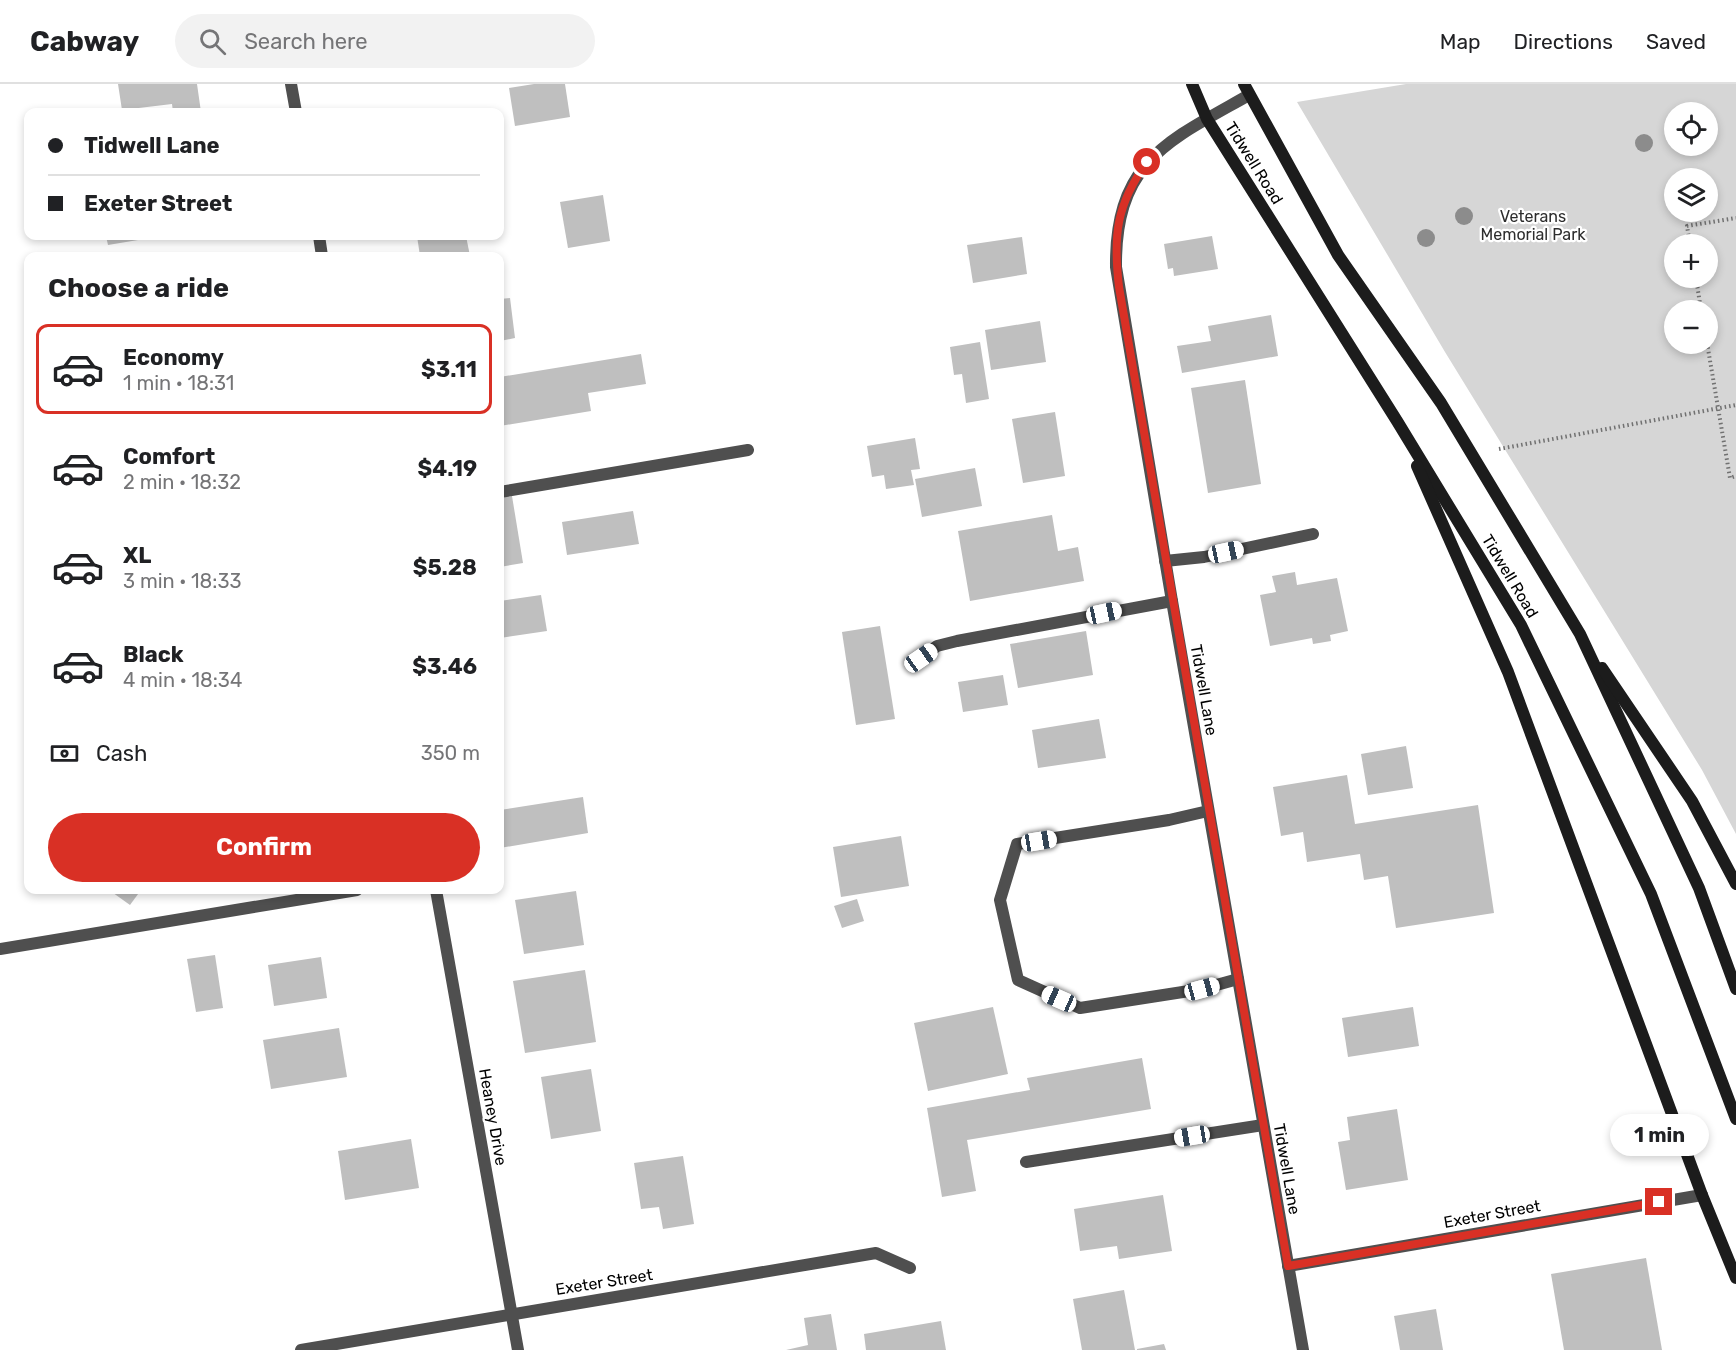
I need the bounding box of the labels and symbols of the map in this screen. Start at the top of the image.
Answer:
street label: Tidwell Road [1221,118,1287,208]
route start [1133,148,1160,175]
park label: Veterans Memorial Park [1481,207,1586,244]
street label: Tidwell Road [1478,531,1542,621]
car [1207,539,1245,565]
car [1085,600,1123,626]
car [901,640,941,676]
street label: Tidwell Lane [1187,643,1221,737]
car [1020,829,1058,853]
car [1182,976,1222,1002]
car [1039,983,1079,1015]
street label: Heaney Drive [475,1067,511,1167]
callout: 1 min [1610,1115,1708,1157]
street label: Tidwell Lane [1270,1122,1304,1216]
car [1173,1124,1211,1148]
route end [1645,1188,1672,1215]
street label: Exeter Street [1442,1196,1542,1232]
street label: Exeter Street [554,1265,654,1299]

